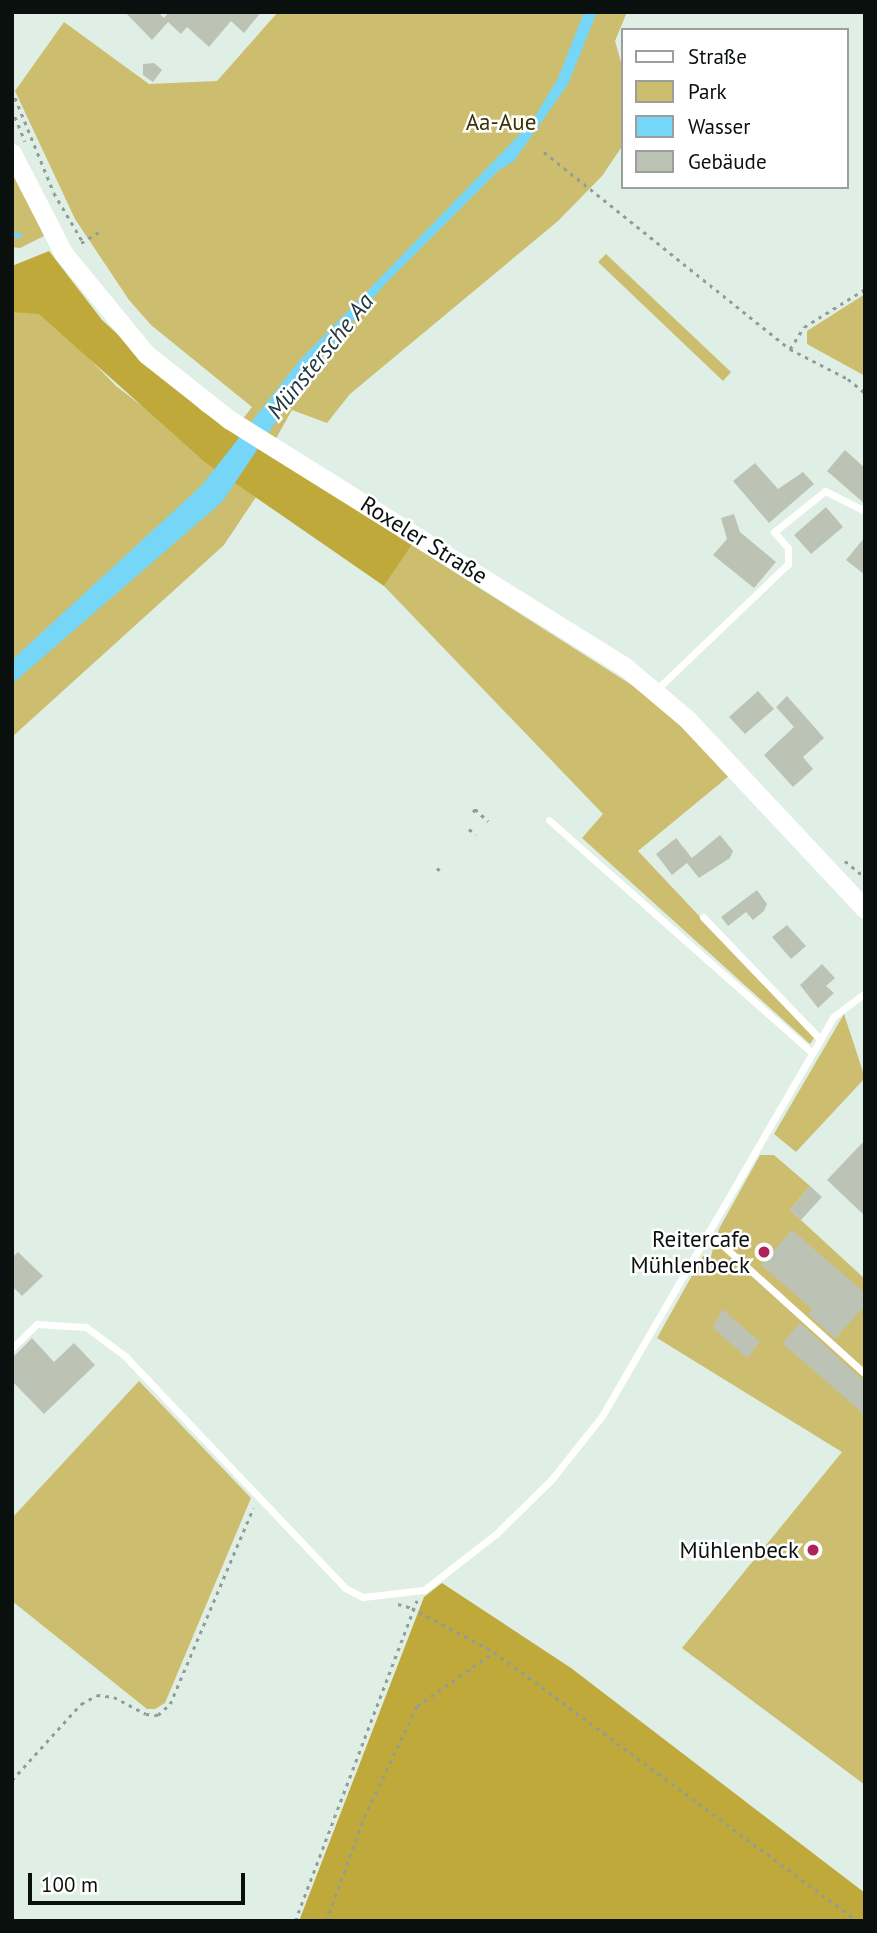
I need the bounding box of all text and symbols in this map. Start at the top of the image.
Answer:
legend [622,28,849,189]
text: Straße [688,43,747,70]
text: Park [688,78,727,105]
park label: Aa-Aue [466,108,536,136]
text: Wasser [688,113,750,140]
text: Gebäude [688,148,767,175]
water label: Münstersche Aa [260,287,380,425]
street label: Roxeler Straße [356,490,492,590]
place label: Reitercafe Mühlenbeck [631,1225,750,1279]
marker: Reitercafe Mühlenbeck [756,1244,772,1260]
place label: Mühlenbeck [680,1536,799,1564]
marker: Mühlenbeck [805,1542,821,1558]
scale bar [32,1860,248,1904]
text: 100 m [41,1871,98,1898]

